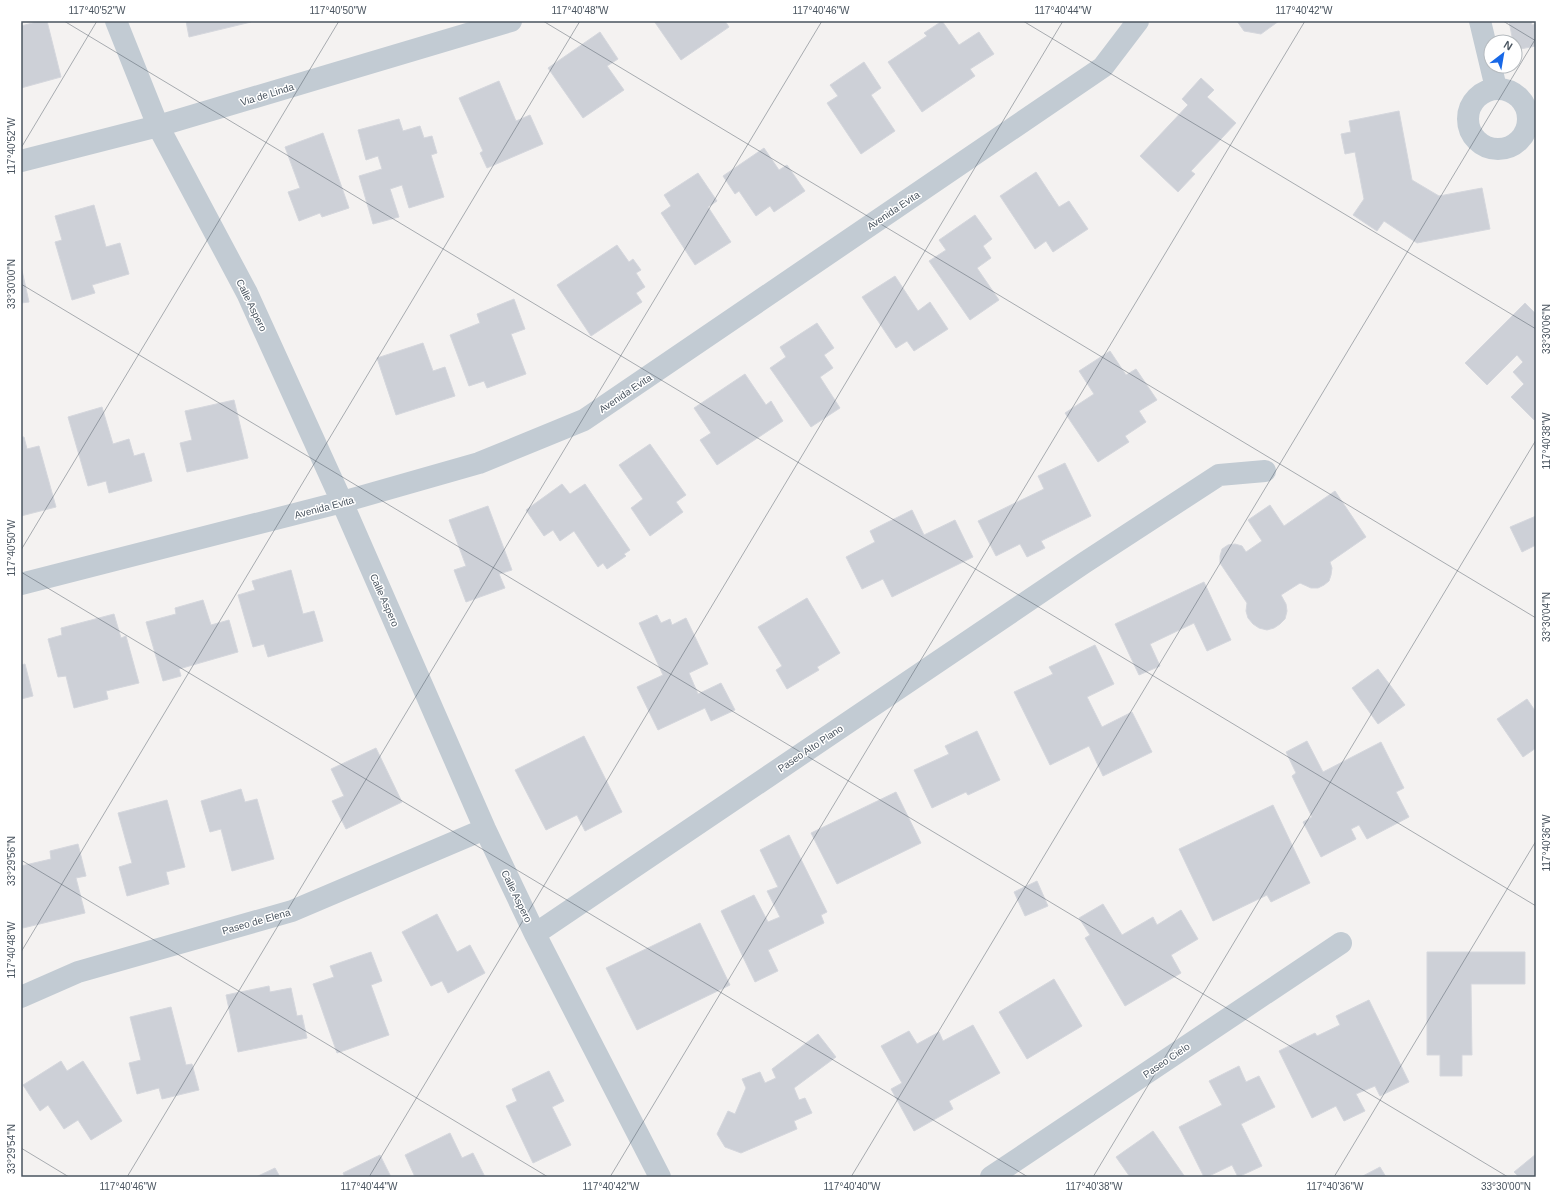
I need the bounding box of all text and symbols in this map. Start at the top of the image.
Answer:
text: 117°40'52"W [68,5,126,16]
text: 117°40'50"W [309,5,367,16]
text: 117°40'48"W [551,5,609,16]
text: 117°40'46"W [792,5,850,16]
text: 117°40'44"W [1034,5,1092,16]
text: 117°40'42"W [1275,5,1333,16]
north arrow [1483,34,1523,74]
text: N [1502,38,1515,53]
street label: Via de Linda [239,81,296,108]
text: 117°40'52"W [6,117,17,175]
street label: Avenida Evita [865,189,922,232]
text: 33°30'00"N [6,259,17,309]
street label: Calle Aspero [234,277,269,334]
text: 33°30'06"N [1541,304,1552,354]
street label: Avenida Evita [597,372,654,415]
text: 117°40'38"W [1541,412,1552,470]
street label: Avenida Evita [293,494,355,521]
text: 117°40'50"W [6,519,17,577]
street label: Calle Aspero [368,572,401,629]
text: 33°30'04"N [1541,592,1552,642]
street label: Paseo Alto Plano [776,722,845,774]
text: 117°40'36"W [1541,814,1552,872]
text: 33°29'56"N [6,836,17,886]
street label: Calle Aspero [499,868,534,925]
street label: Paseo de Elena [221,906,292,937]
text: 117°40'48"W [6,921,17,979]
street label: Paseo Cielo [1141,1041,1192,1080]
text: 33°29'54"N [6,1124,17,1174]
text: 117°40'46"W [99,1181,157,1192]
text: 117°40'44"W [340,1181,398,1192]
text: 117°40'42"W [582,1181,640,1192]
text: 117°40'40"W [823,1181,881,1192]
text: 117°40'38"W [1065,1181,1123,1192]
text: 117°40'36"W [1306,1181,1364,1192]
text: 33°30'00"N [1481,1181,1531,1192]

